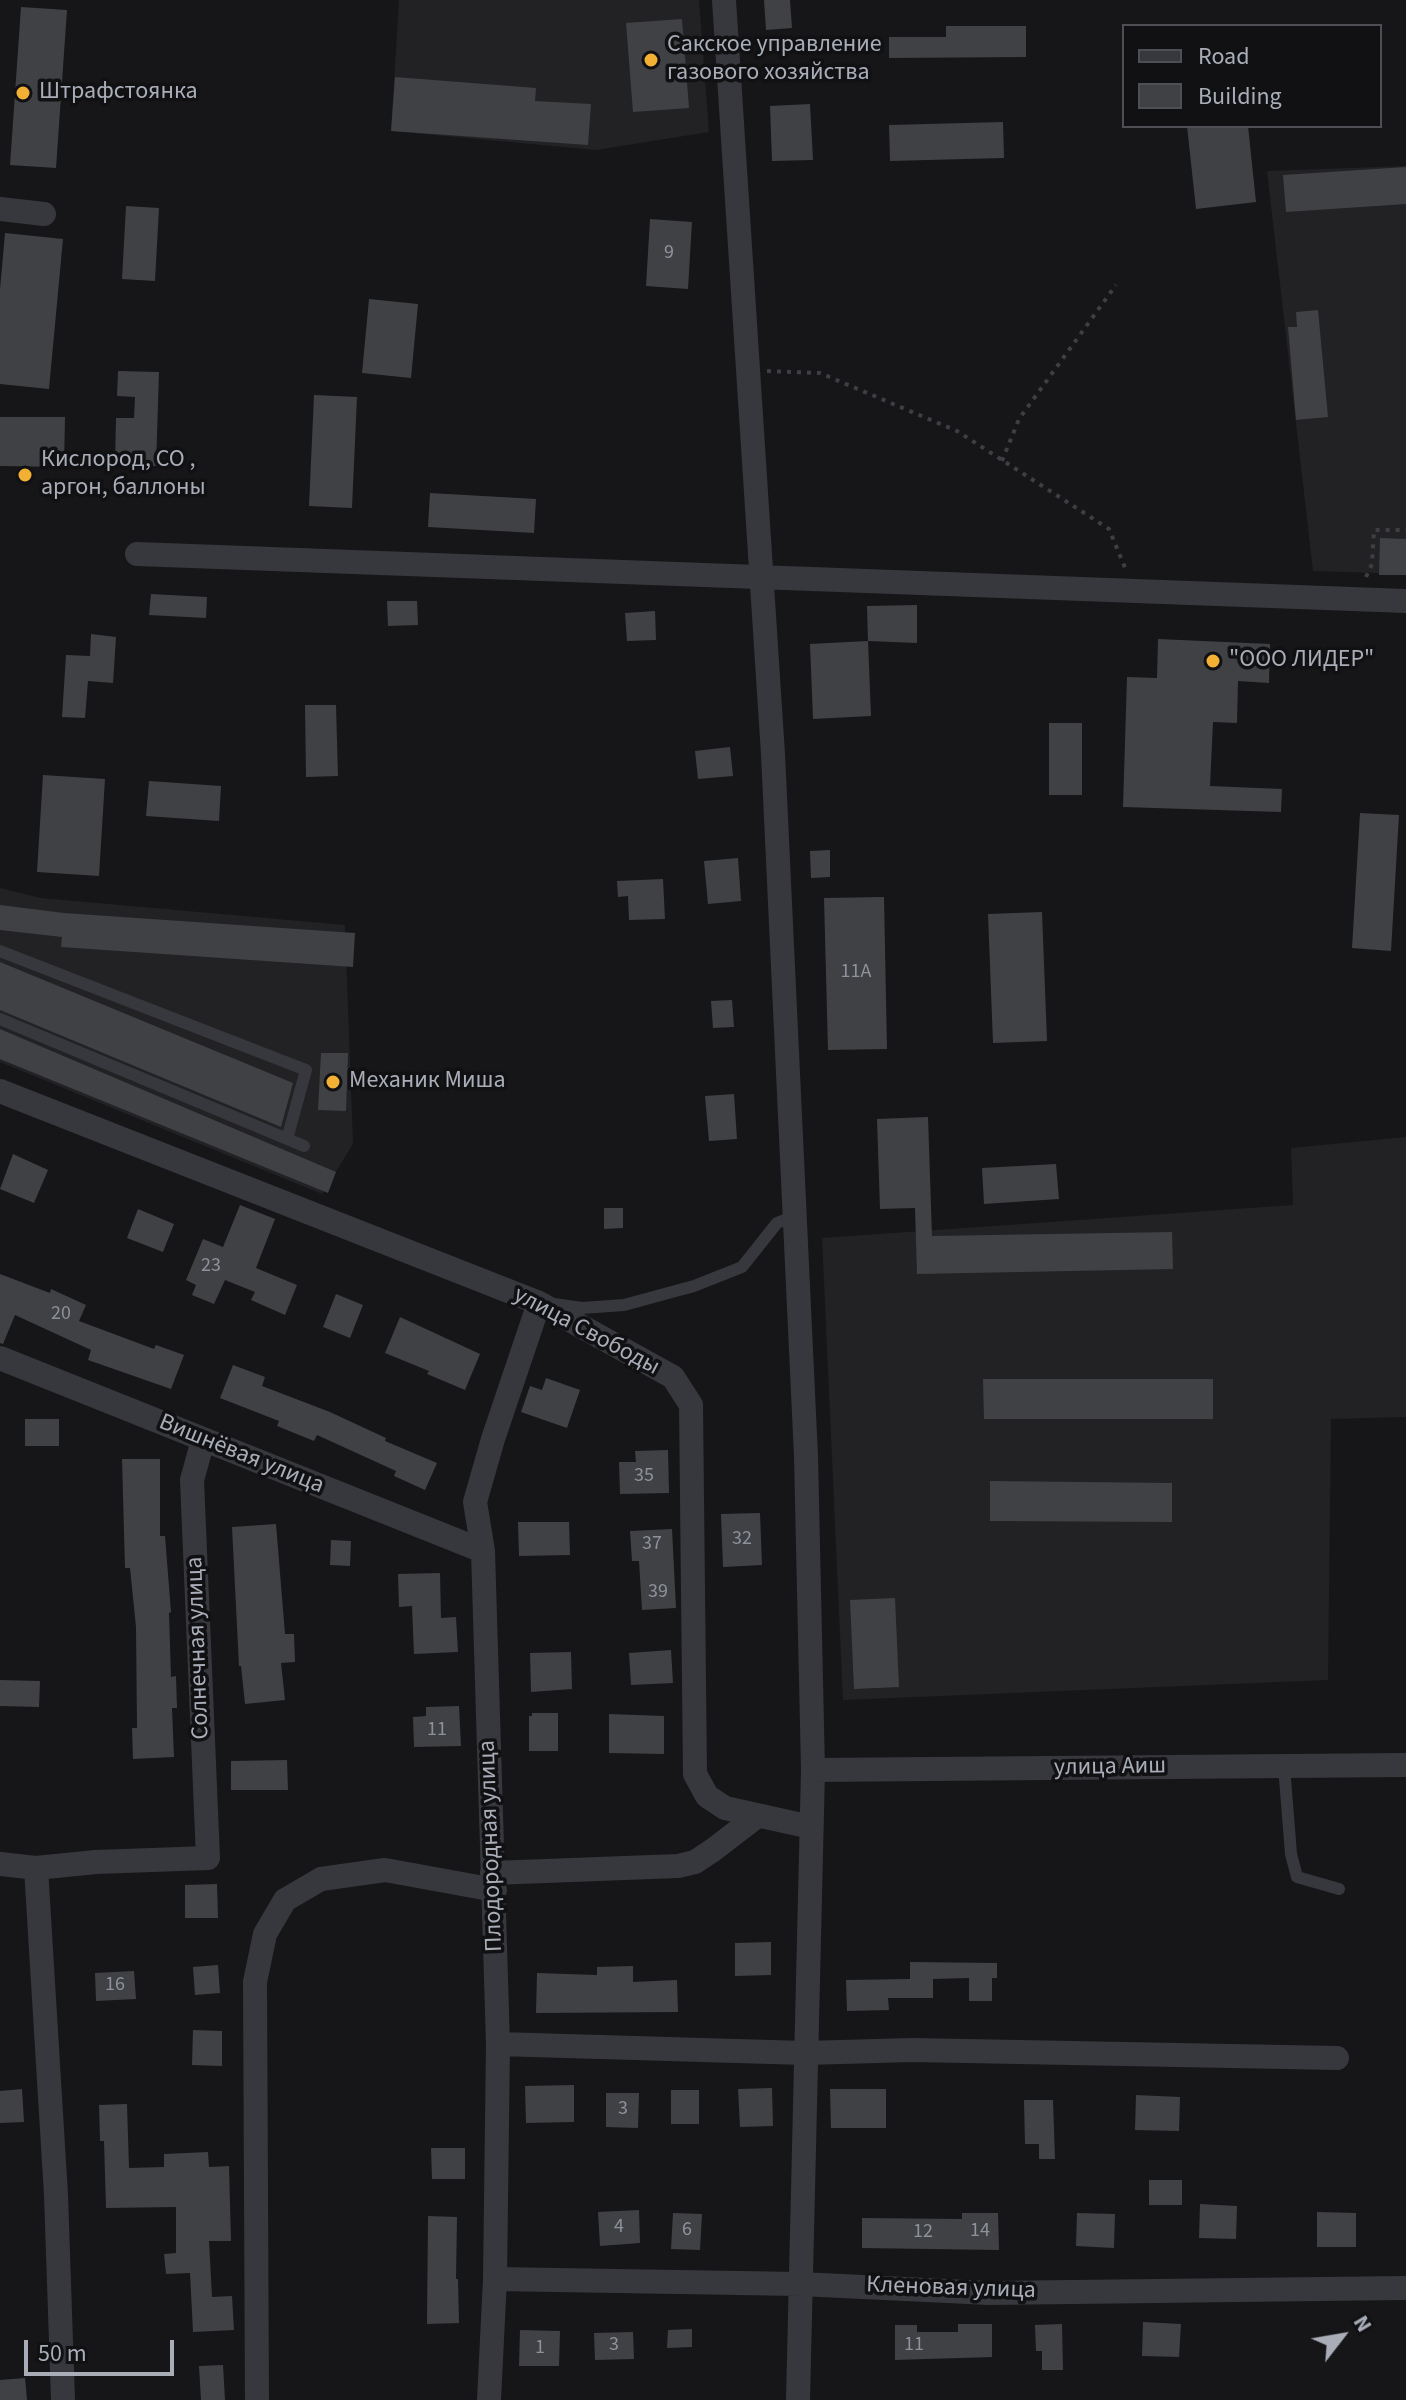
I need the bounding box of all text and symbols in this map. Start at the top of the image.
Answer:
legend [1122,24,1382,128]
place label: Сакское управление газового хозяйства [667,32,882,88]
text: Road [1198,39,1250,74]
marker: Сакское управление газового хозяйства [642,51,660,69]
place label: Штрафстоянка [39,79,198,107]
text: Building [1198,79,1282,114]
marker: Штрафстоянка [14,84,32,102]
house number: 9 [664,242,674,266]
place label: Кислород, СО , аргон, баллоны [41,447,206,503]
marker: Кислород, СО , аргон, баллоны [16,466,34,484]
place label: "ООО ЛИДЕР" [1229,647,1374,675]
marker: "ООО ЛИДЕР" [1204,652,1222,670]
house number: 11А [841,961,871,985]
place label: Механик Миша [349,1068,506,1096]
marker: Механик Миша [324,1073,342,1091]
house number: 23 [201,1255,221,1279]
street label: улица Свободы [508,1281,664,1383]
house number: 20 [51,1303,71,1327]
street label: Вишнёвая улица [154,1409,328,1501]
house number: 35 [634,1465,654,1489]
house number: 32 [732,1528,752,1552]
house number: 37 [642,1533,662,1557]
street label: Солнечная улица [181,1556,217,1740]
house number: 39 [648,1581,668,1605]
house number: 11 [427,1719,447,1743]
street label: Плодородная улица [474,1740,510,1952]
street label: улица Аиш [1054,1753,1166,1783]
house number: 16 [105,1974,125,1998]
house number: 3 [618,2098,628,2122]
house number: 4 [614,2216,624,2240]
house number: 6 [682,2219,692,2243]
house number: 14 [970,2220,990,2244]
house number: 12 [913,2221,933,2245]
street label: Кленовая улица [866,2272,1036,2306]
north arrow [1302,2296,1382,2376]
text: N [1345,2309,1380,2338]
scale bar [28,2324,178,2374]
house number: 3 [609,2334,619,2358]
house number: 11 [904,2334,924,2358]
text: 50 m [38,2336,87,2371]
house number: 1 [535,2337,545,2361]

